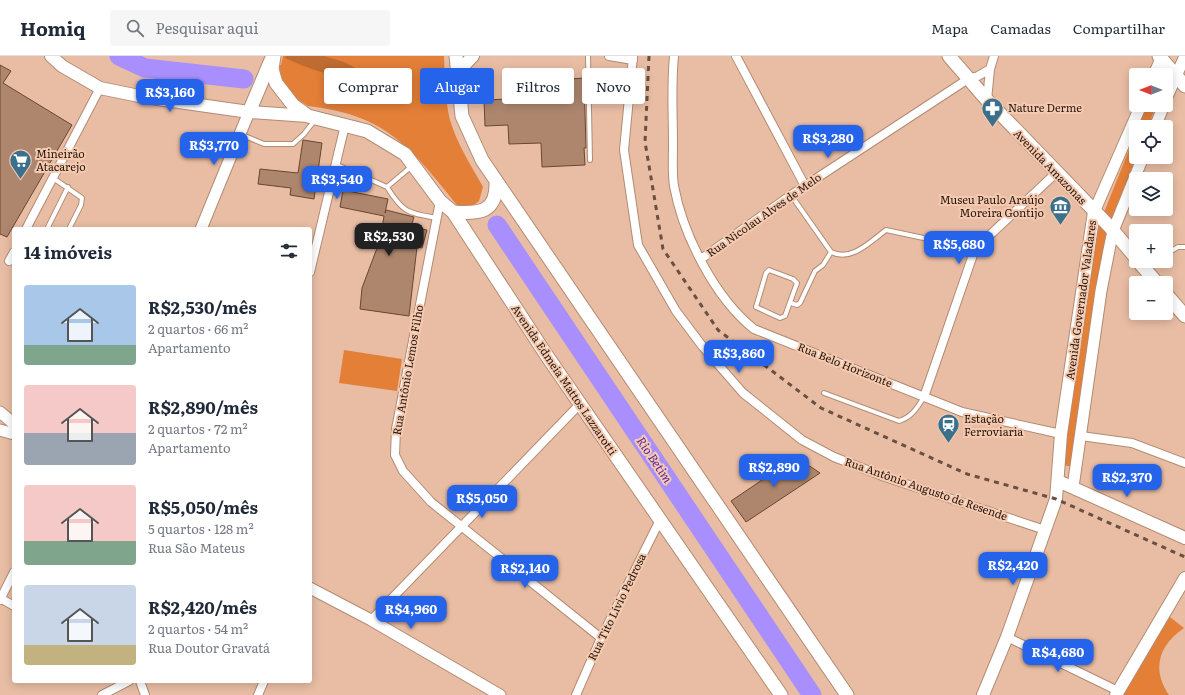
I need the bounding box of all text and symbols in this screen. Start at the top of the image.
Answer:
search box [110,10,390,46]
text: Homiq [20,14,86,42]
text: Pesquisar aqui [156,16,258,39]
icon: search [124,17,146,39]
text: Mapa [931,18,968,38]
text: Camadas [990,18,1051,38]
text: Compartilhar [1073,18,1165,38]
chip: Comprar [324,68,412,104]
chip: Alugar [420,68,494,104]
chip: Filtros [502,68,574,104]
chip: Novo [582,68,645,104]
north arrow [1129,68,1173,112]
map controls [1129,68,1173,320]
pin: R$3,160 [133,79,207,113]
text: R$3,160 [145,82,195,101]
pharmacy icon: Nature Derme [979,95,1005,128]
place label: Nature Derme [1008,99,1082,115]
button: locate [1129,120,1173,164]
pin: R$3,280 [791,125,865,159]
street label: Avenida Amazonas [1011,125,1091,207]
text: R$3,280 [802,128,854,147]
pin: R$3,770 [177,132,251,166]
text: R$3,770 [189,135,239,154]
place label: Mineirão Atacarejo [36,145,86,174]
supermarket icon: Mineirão Atacarejo [7,147,33,180]
pin: R$3,540 [300,166,374,200]
street label: Rua Nicolau Alves de Melo [703,168,824,260]
text: R$3,540 [311,169,363,188]
button: layers [1129,172,1173,216]
place label: Museu Paulo Araújo Moreira Gontijo [940,191,1044,220]
museum icon: Museu Paulo Araújo Moreira Gontijo [1047,193,1073,226]
street label: Avenida Governador Valadares [1061,219,1099,381]
pin: R$2,530 [352,223,426,257]
button: + [1129,224,1173,268]
text: R$2,530 [364,226,414,245]
pin: R$5,680 [922,231,996,265]
text: R$5,680 [933,234,985,253]
text: 14 imóveis [24,239,112,264]
icon: filters [278,240,300,262]
button: − [1129,276,1173,320]
text: R$2,530/mês [148,294,257,319]
icon: home [56,301,104,349]
street label: Avenida Edmeia Mattos Lazzarotti [508,301,622,458]
street label: Rua Antônio Lemos Filho [388,303,426,436]
text: 2 quartos · 66 m² [148,319,248,338]
text: Apartamento [148,338,231,357]
street label: Rua Belo Horizonte [796,338,895,390]
pin: R$3,860 [702,340,776,374]
text: R$3,860 [713,343,765,362]
text: R$2,890/mês [148,394,258,419]
icon: home [56,401,104,449]
place label: Estação Ferroviaria [964,410,1023,439]
station icon: Estação Ferroviaria [935,412,961,445]
text: 2 quartos · 72 m² [148,419,248,438]
water label: Rio Betim [633,433,677,487]
text: Apartamento [148,438,231,457]
street label: Rua Antônio Augusto de Resende [843,453,1010,524]
pin: R$2,890 [737,454,811,488]
text: R$2,890 [748,457,800,476]
pin: R$2,370 [1090,464,1164,498]
text: R$2,370 [1102,467,1152,486]
pin: R$5,050 [445,485,519,519]
text: R$5,050 [456,488,508,507]
text: R$5,050/mês [148,494,258,519]
icon: home [56,501,104,549]
text: 5 quartos · 128 m² [148,519,254,538]
text: Rua São Mateus [148,538,245,557]
street label: Rua Tito Lívio Pedrosa [583,550,649,663]
pin: R$2,420 [976,552,1050,586]
pin: R$2,140 [488,555,562,589]
text: R$2,420 [987,555,1039,574]
text: R$2,140 [500,558,550,577]
text: R$2,420/mês [148,594,257,619]
pin: R$4,960 [374,596,448,630]
text: R$4,960 [385,599,437,618]
icon: home [56,601,104,649]
text: 2 quartos · 54 m² [148,619,248,638]
text: Rua Doutor Gravatá [148,638,270,657]
pin: R$4,680 [1021,639,1095,673]
text: R$4,680 [1032,642,1084,661]

